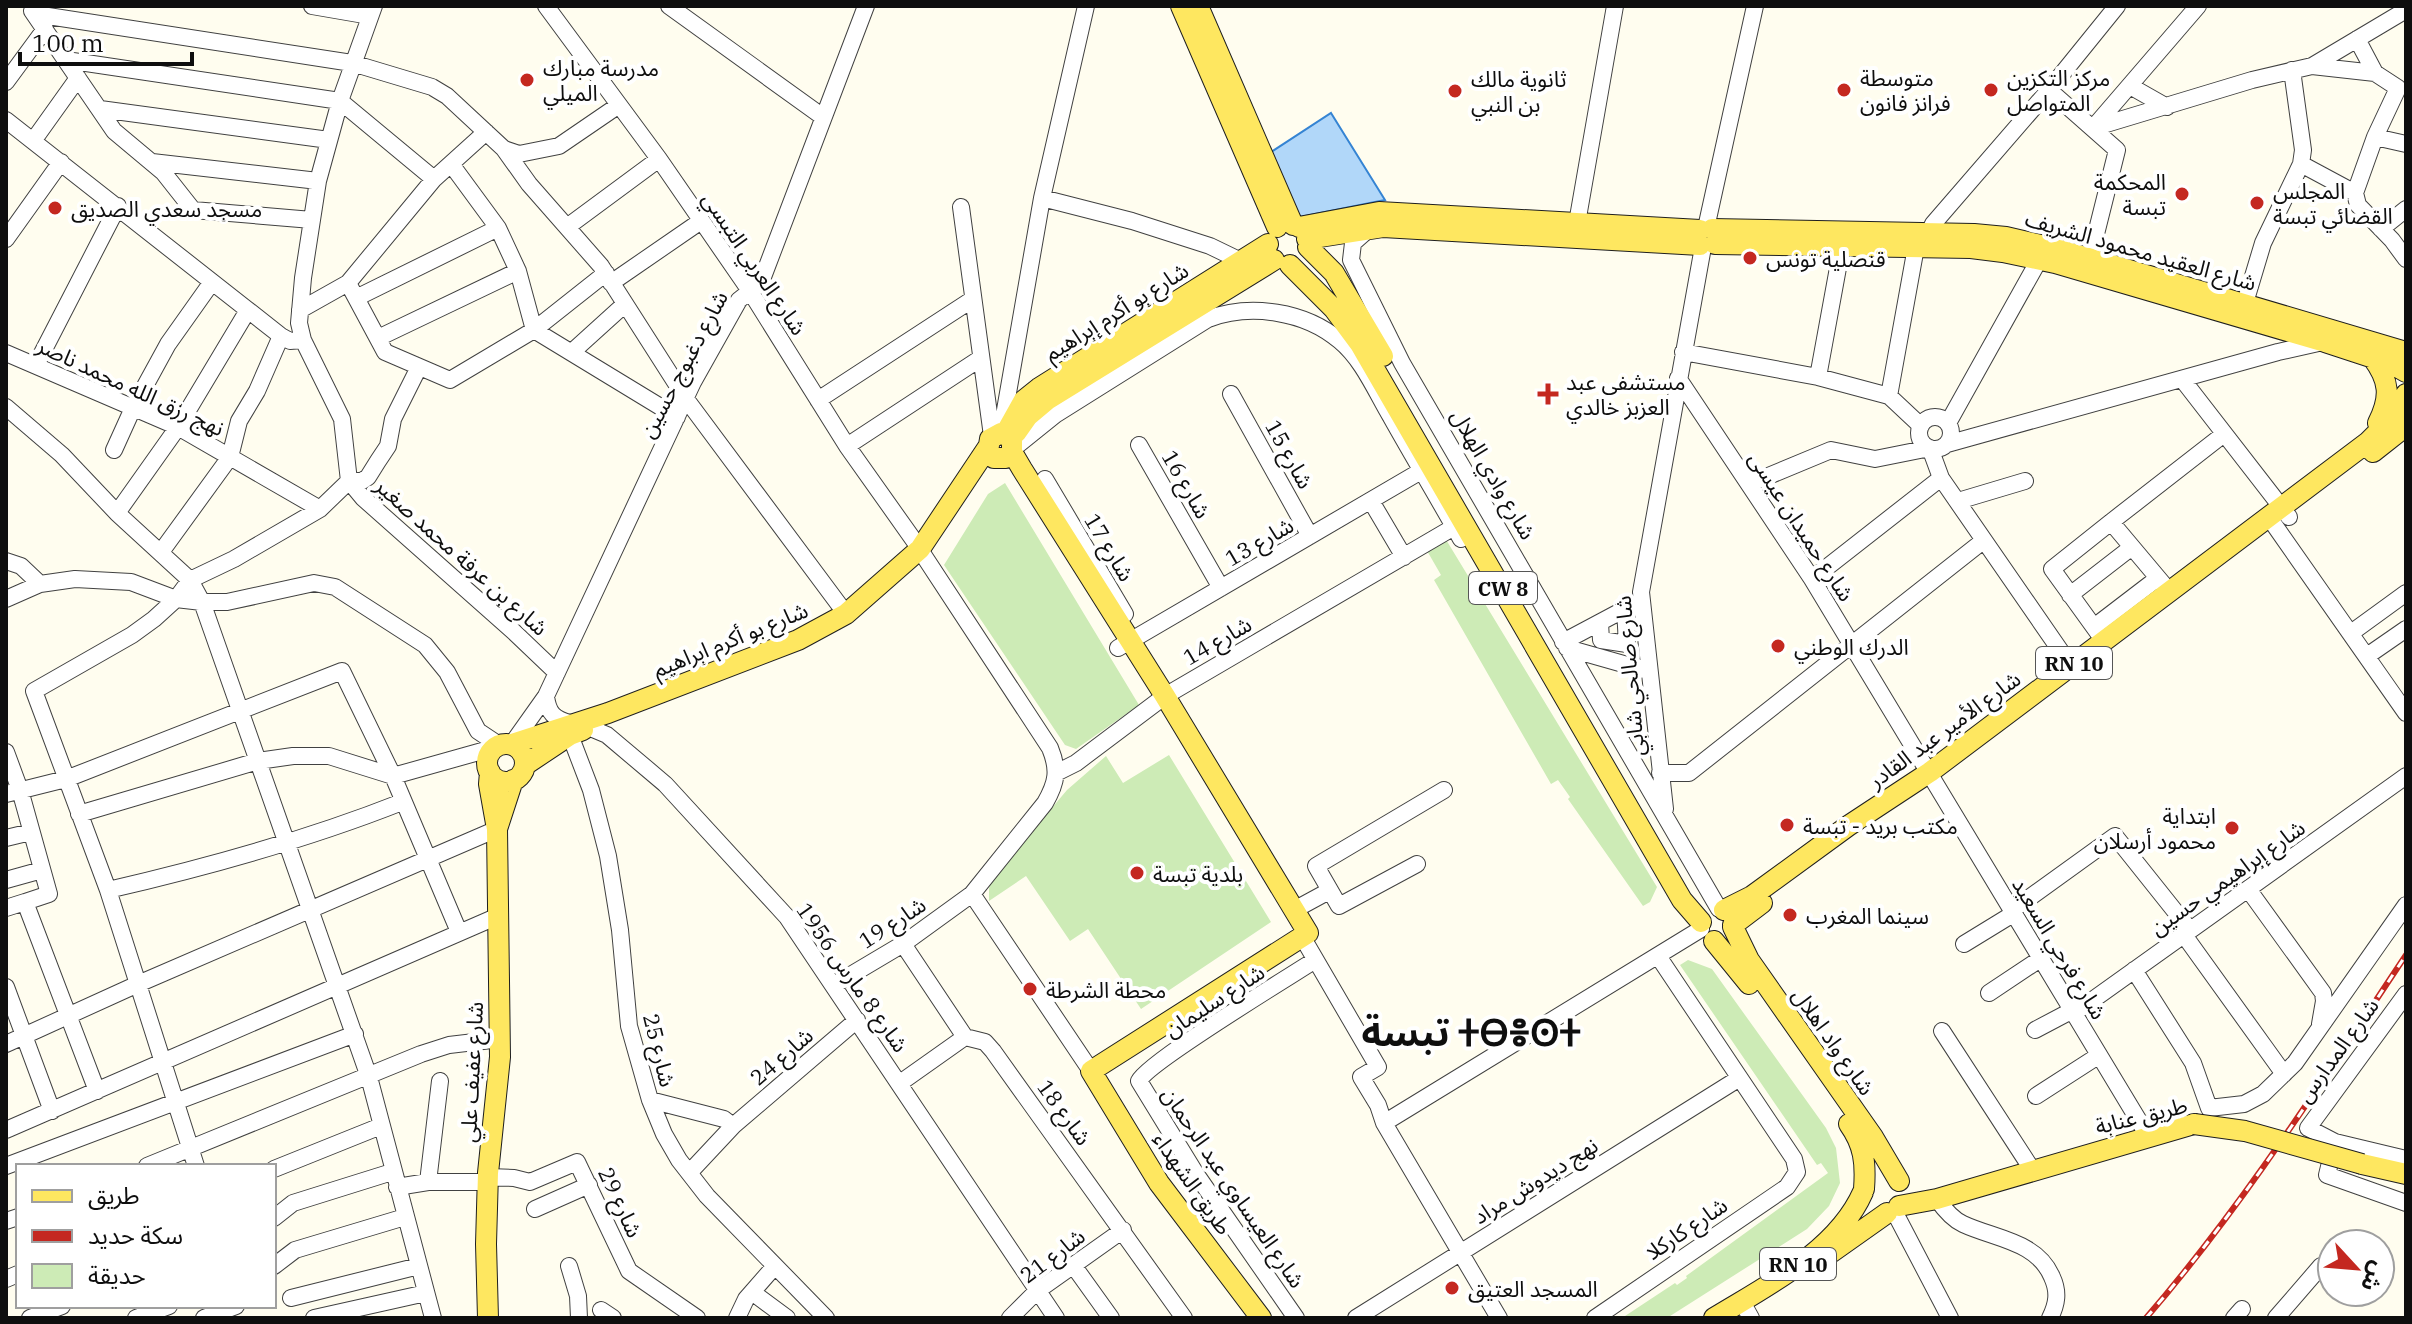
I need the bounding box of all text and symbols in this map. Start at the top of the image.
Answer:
scale bar [20,16,192,66]
text: 100 m [32,27,104,59]
place label: مدرسة مبارك الميلي [543,53,659,110]
place label: متوسطة فرانز فانون [1860,63,1951,117]
place label: مركز التكزين المتواصل [2007,63,2110,117]
place label: ثانوية مالك بن النبي [1471,64,1567,121]
marker: مدرسة مبارك الميلي [518,71,536,89]
marker: متوسطة فرانز فانون [1835,81,1853,99]
marker: مركز التكزين المتواصل [1982,81,2000,99]
marker: ثانوية مالك بن النبي [1446,82,1464,100]
place label: المحكمة تبسة [2094,167,2166,221]
place label: المجلس القضائي تبسة [2273,176,2393,233]
marker: المحكمة تبسة [2173,185,2191,203]
street label: شارع العربي التبسي [694,186,814,342]
place label: مسجد سعدي الصديق [71,194,262,226]
marker: المجلس القضائي تبسة [2248,194,2266,212]
marker: مسجد سعدي الصديق [46,199,64,217]
street label: شارع العقيد محمود الشريف [2021,203,2260,300]
place label: قنصلية تونس [1766,244,1886,273]
marker: قنصلية تونس [1741,249,1759,267]
street label: شارع بو أكرم إبراهيم [1038,255,1195,370]
street label: شارع دغبوج حسين [632,285,737,444]
street label: نهج رزق الله محمد ناصر [31,329,229,445]
place label: مستشفى عبد العزبز خالدي [1566,367,1686,424]
marker: مستشفى عبد العزبز خالدي [1537,383,1559,405]
street label: شارع وادي الهلال [1442,404,1543,546]
street label: شارع 15 [1257,414,1321,495]
street label: شارع 16 [1153,445,1218,525]
street label: شارع حميدان عيسى [1740,445,1861,608]
street label: شارع بن عرفة محمد صغير [367,470,555,644]
street label: شارع 17 [1076,508,1142,588]
street label: شارع 13 [1220,510,1300,575]
road number: CW 8 [1469,572,1537,604]
street label: شارع صالحي شابي [1608,594,1654,757]
street label: شارع بو أكرم ابراهيم [648,595,813,686]
street label: شارع 14 [1178,609,1258,674]
place label: الدرك الوطني [1794,632,1909,664]
marker: الدرك الوطني [1769,637,1787,655]
road number: RN 10 [2036,647,2112,679]
street label: شارع الأمير عبد القادر [1861,664,2028,797]
place label: ابتداية محمود أرسلان [2094,801,2216,855]
place label: مكتب بريد - تبسة [1803,811,1958,840]
street label: شارع إبراهيمي حسين [2144,813,2312,944]
marker: مكتب بريد - تبسة [1778,816,1796,834]
marker: ابتداية محمود أرسلان [2223,819,2241,837]
place label: بلدية تبسة [1153,859,1243,888]
marker: بلدية تبسة [1128,864,1146,882]
street label: شارع فرحي السعيد [2003,872,2114,1026]
street label: شارع 19 [853,890,933,957]
street label: شارع 8 مارس 1956 [788,897,915,1059]
place label: سينما المغرب [1806,901,1929,930]
marker: سينما المغرب [1781,906,1799,924]
street label: شارع سليمان [1158,957,1271,1046]
place label: محطة الشرطة [1046,975,1166,1004]
marker: محطة الشرطة [1021,980,1039,998]
street label: شارع واد اهلال [1784,981,1882,1102]
street label: شارع المدارس [2289,992,2387,1110]
street label: شارع عفيف علي [453,1001,492,1143]
district label: تبسة ⵜⴱⴻⵙⵜ [1361,1007,1581,1056]
street label: شارع 25 [634,1010,683,1090]
street label: شارع 24 [743,1021,821,1094]
street label: شارع 18 [1029,1073,1099,1152]
street label: شارع العيساوي عبد الرحمان [1153,1081,1312,1295]
street label: طريق عنابة [2092,1090,2190,1140]
street label: طريق الشهداء [1147,1126,1239,1240]
street label: نهج ديدوش مراد [1467,1130,1605,1233]
street label: شارع 29 [589,1162,650,1243]
legend [16,1164,276,1308]
text: طريق [88,1179,140,1211]
street label: شارع كاركلا [1639,1190,1734,1268]
text: سكة حديد [88,1219,183,1251]
street label: شارع 21 [1014,1221,1092,1291]
north arrow [2316,1228,2396,1308]
road number: RN 10 [1760,1248,1836,1280]
text: ش [2355,1257,2394,1297]
text: حديقة [88,1259,146,1291]
place label: المسجد العتيق [1468,1274,1598,1303]
marker: المسجد العتيق [1443,1279,1461,1297]

